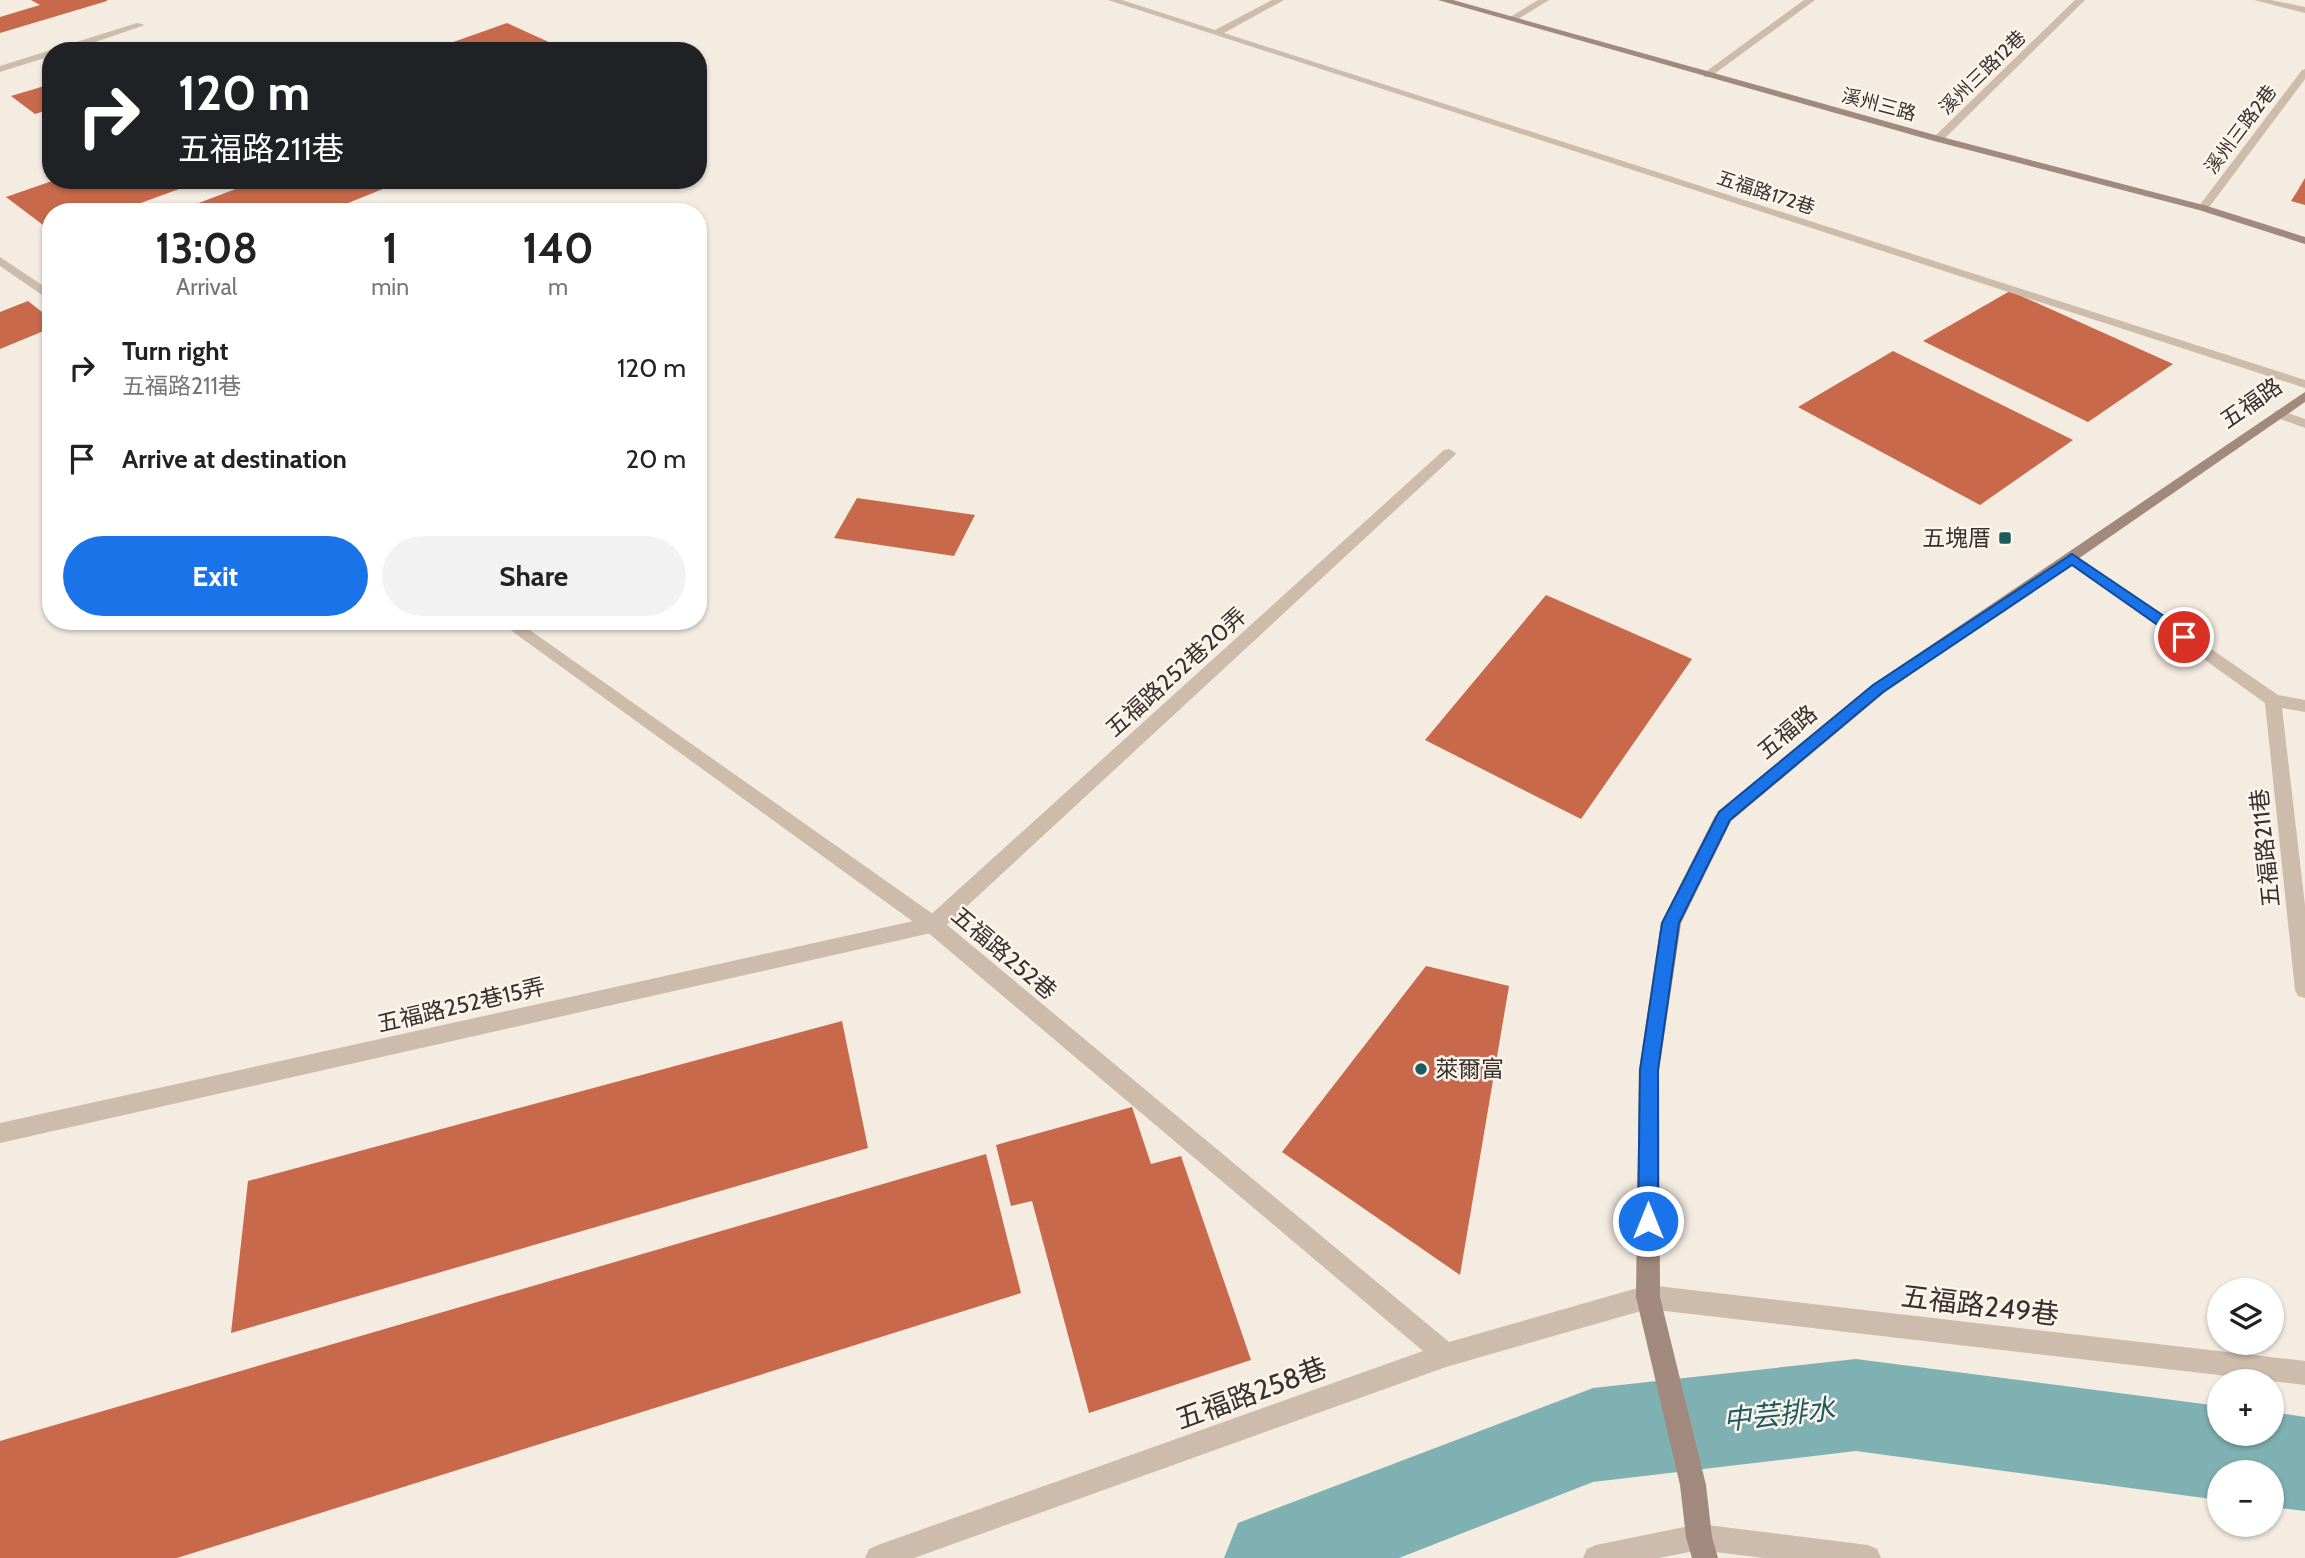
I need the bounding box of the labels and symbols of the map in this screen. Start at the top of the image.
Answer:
street label: 溪州三路12巷 [1934,25,2030,119]
street label: 溪州三路2巷 [2200,80,2281,178]
street label: 溪州三路 [1839,84,1919,125]
street label: 五福路172巷 [1714,166,1818,219]
street label: 五福路 [2215,372,2287,434]
place label: 五塊厝 [1922,524,1991,552]
marker: 五塊厝 [1997,530,2013,546]
street label: 五福路252巷20弄 [1100,601,1252,743]
pin [2154,607,2214,667]
street label: 五福路 [1752,699,1822,765]
street label: 五福路211巷 [2245,787,2285,909]
street label: 五福路252巷 [946,901,1062,1005]
street label: 五福路252巷15弄 [374,972,548,1038]
place label: 萊爾富 [1435,1055,1504,1083]
marker: 萊爾富 [1413,1061,1429,1077]
position arrow [1611,1184,1685,1258]
street label: 五福路249巷 [1899,1278,2061,1332]
street label: 五福路258巷 [1171,1350,1331,1436]
water label: 中芸排水 [1722,1391,1838,1437]

